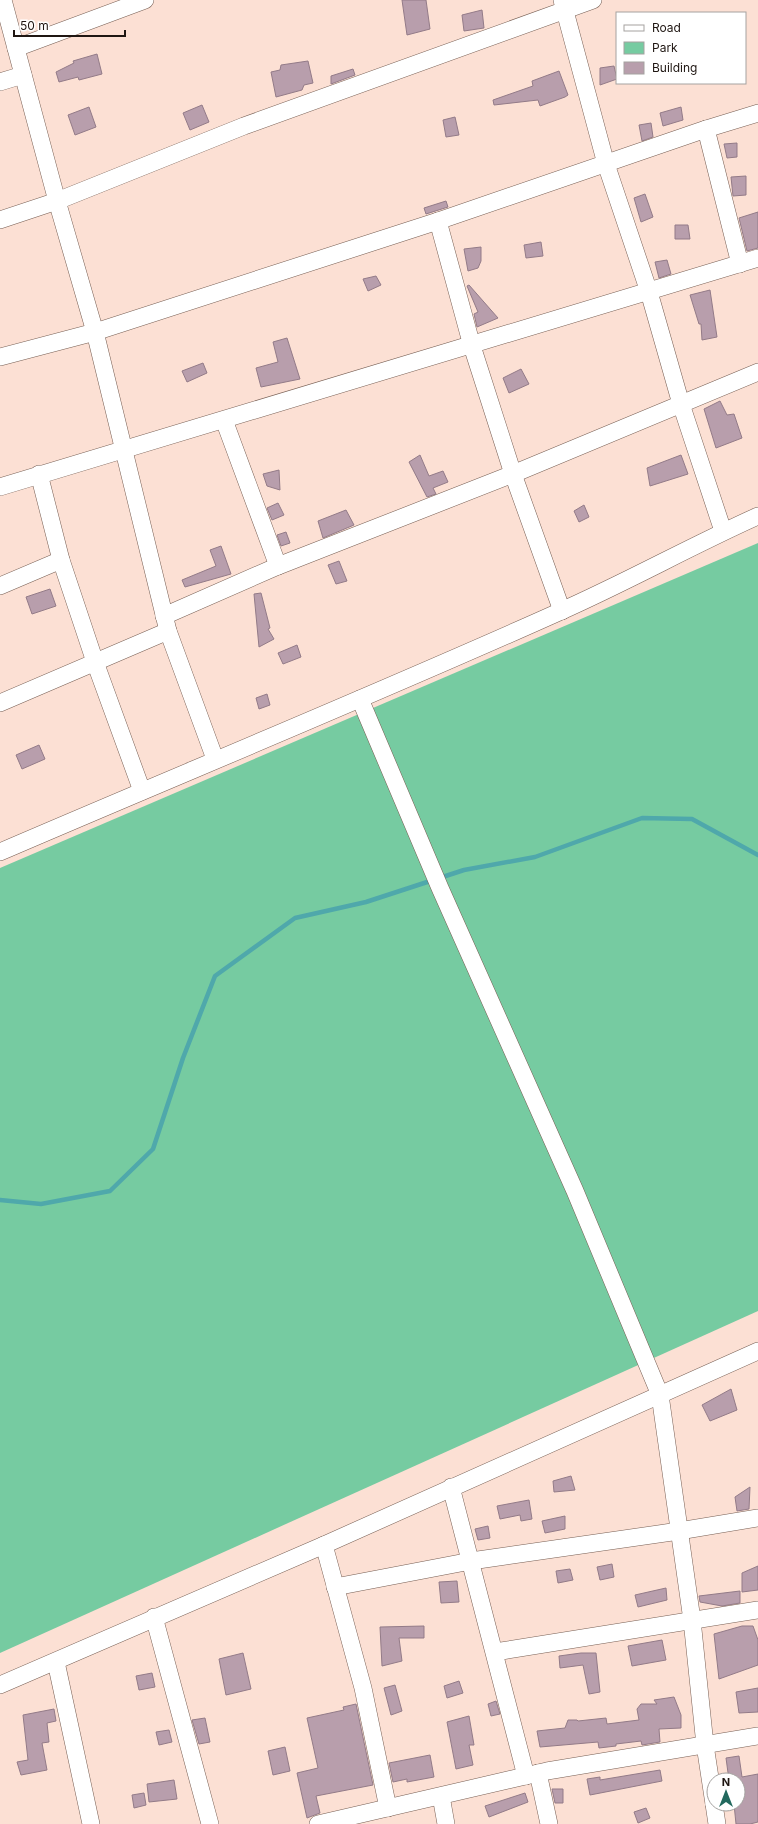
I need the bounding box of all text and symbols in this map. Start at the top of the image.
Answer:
scale bar [14,12,125,38]
legend [616,12,746,84]
text: 50 m [20,18,49,33]
text: Road [652,20,681,35]
text: Park [652,40,678,55]
text: Building [652,60,697,75]
north arrow [706,1772,746,1812]
text: N [722,1775,730,1789]

